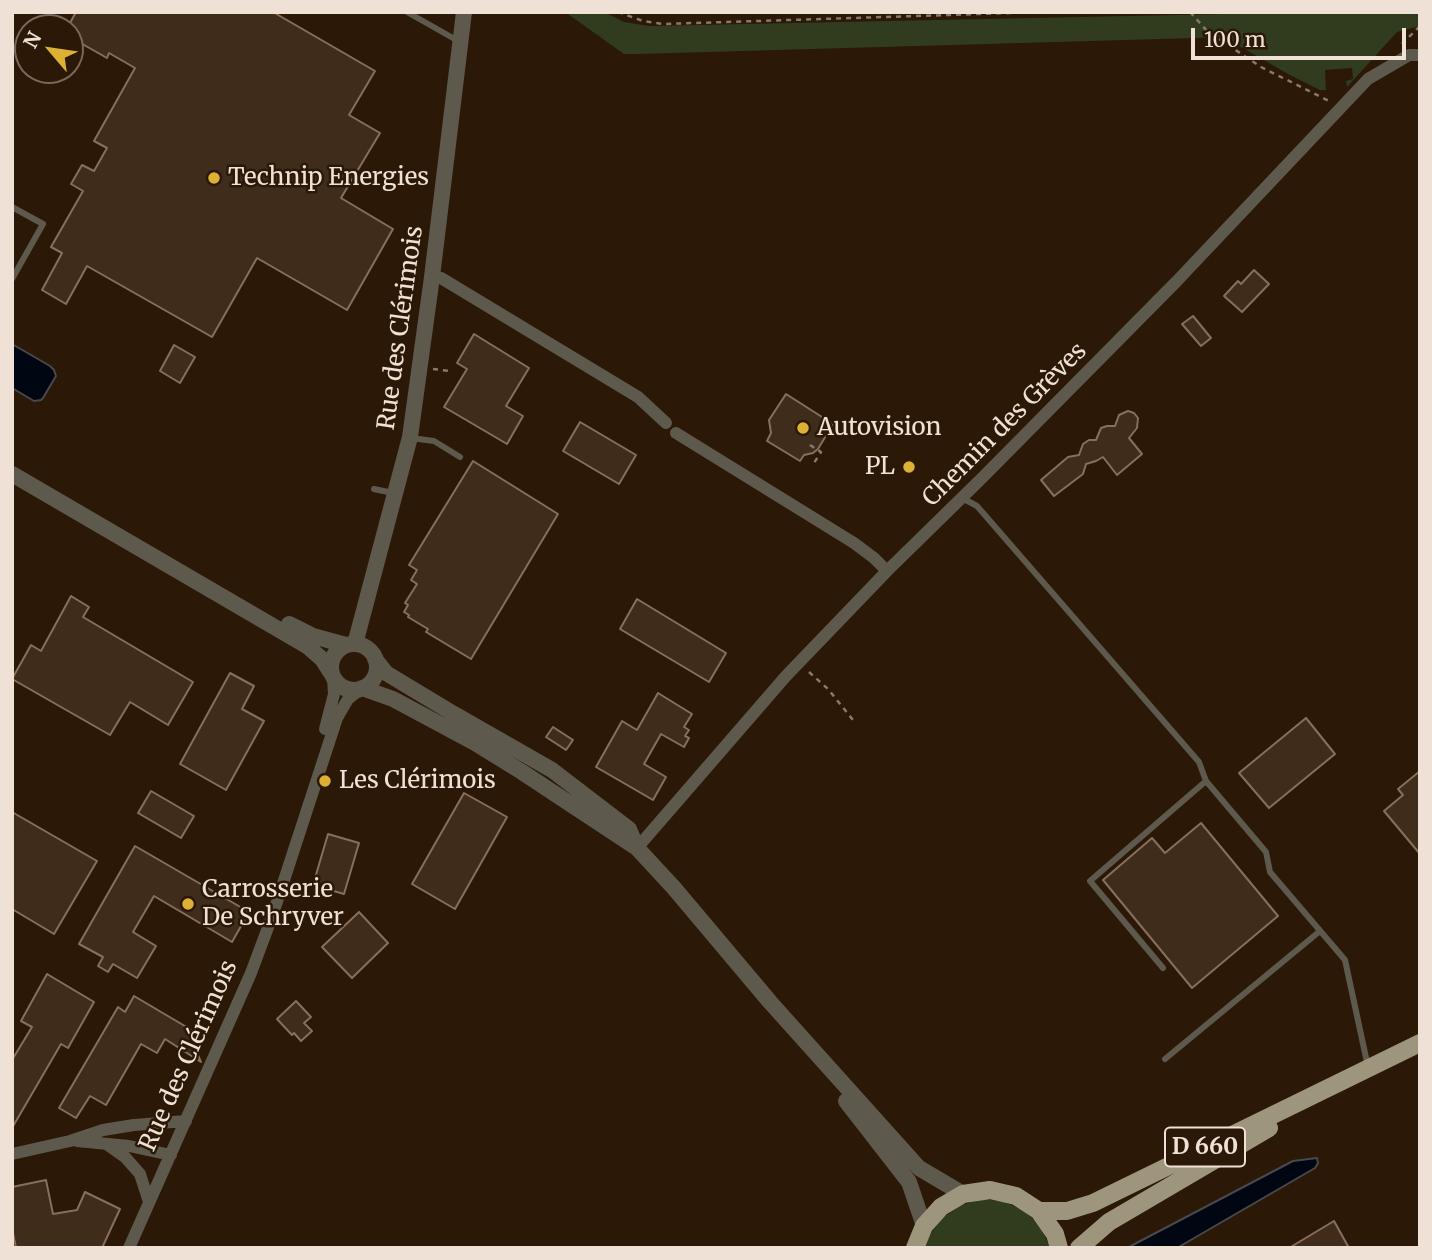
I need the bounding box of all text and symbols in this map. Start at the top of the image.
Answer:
north arrow [14,14,84,84]
scale bar [1194,14,1409,58]
text: 100 m [1204,26,1266,53]
text: N [18,27,47,52]
place label: Technip Energies [228,164,429,192]
marker: Technip Energies [206,170,222,186]
street label: Rue des Clérimois [372,224,430,432]
street label: Chemin des Grèves [917,337,1093,513]
place label: Autovision [817,414,942,442]
marker: Autovision [795,420,811,436]
place label: PL [865,453,895,481]
marker: PL [901,459,917,475]
place label: Les Clérimois [339,767,496,795]
marker: Les Clérimois [317,773,333,789]
place label: Carrosserie De Schryver [202,876,344,932]
marker: Carrosserie De Schryver [180,896,196,912]
street label: Rue des Clérimois [134,956,244,1156]
road number: D 660 [1165,1128,1245,1166]

